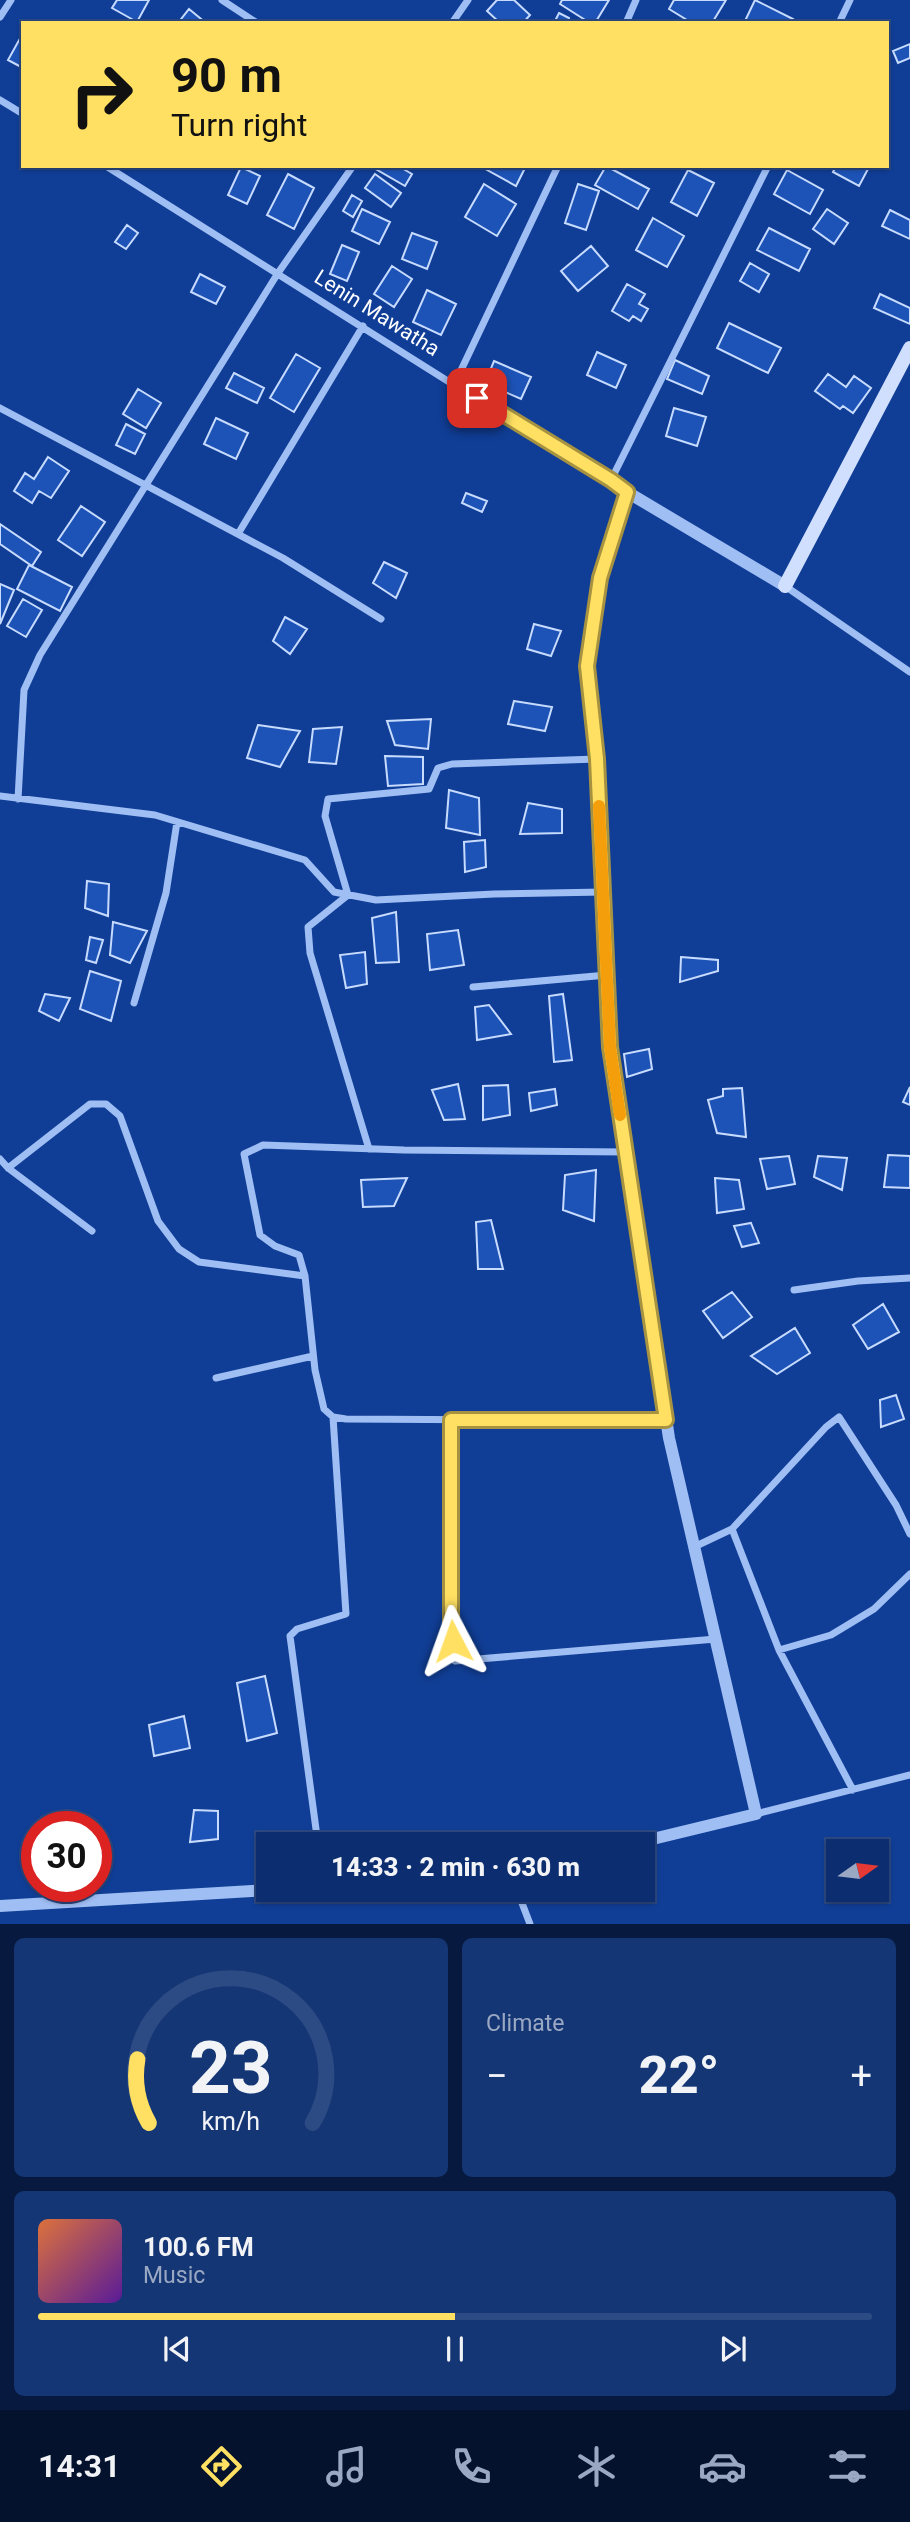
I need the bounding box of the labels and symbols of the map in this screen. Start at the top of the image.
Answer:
street label: Lenin Mawatha [310,265,444,361]
pin [447,368,507,428]
position arrow [416,1604,490,1678]
speed limit sign: 30 [21,1811,112,1902]
north arrow [826,1839,889,1902]

